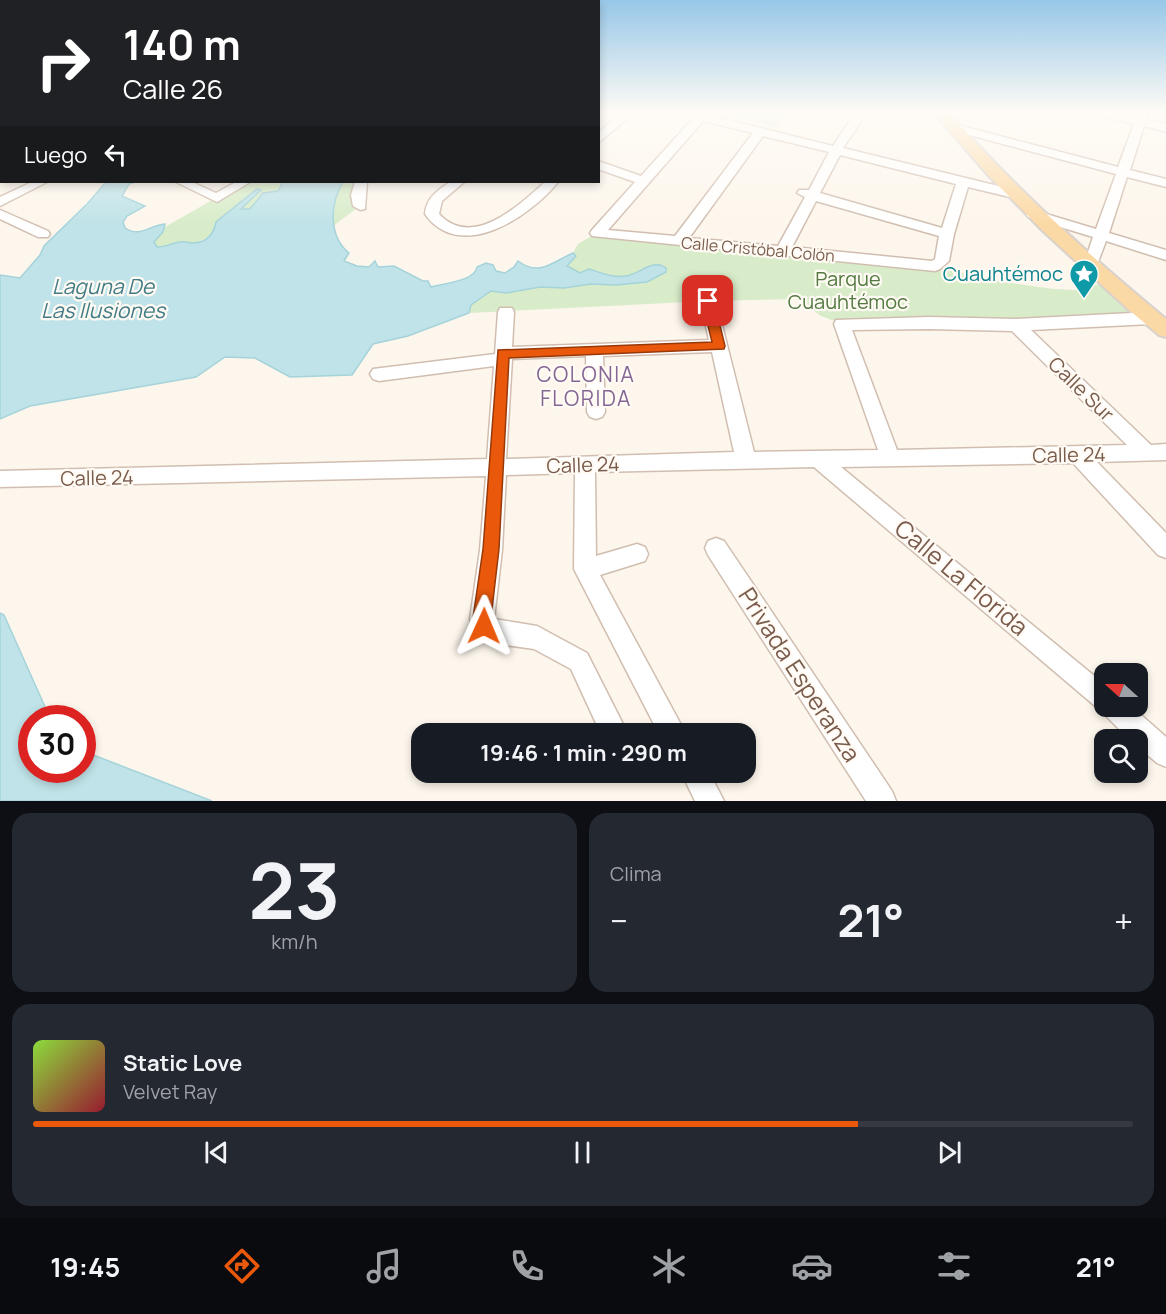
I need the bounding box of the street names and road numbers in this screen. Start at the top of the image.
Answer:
street label: Calle Cristóbal Colón [680,231,836,267]
street label: Calle Sur [1043,350,1120,427]
street label: Calle 24 [1032,440,1106,469]
street label: Calle 24 [546,450,620,479]
street label: Calle 24 [60,463,134,492]
street label: Calle La Florida [888,511,1036,642]
street label: Privada Esperanza [732,581,869,768]

